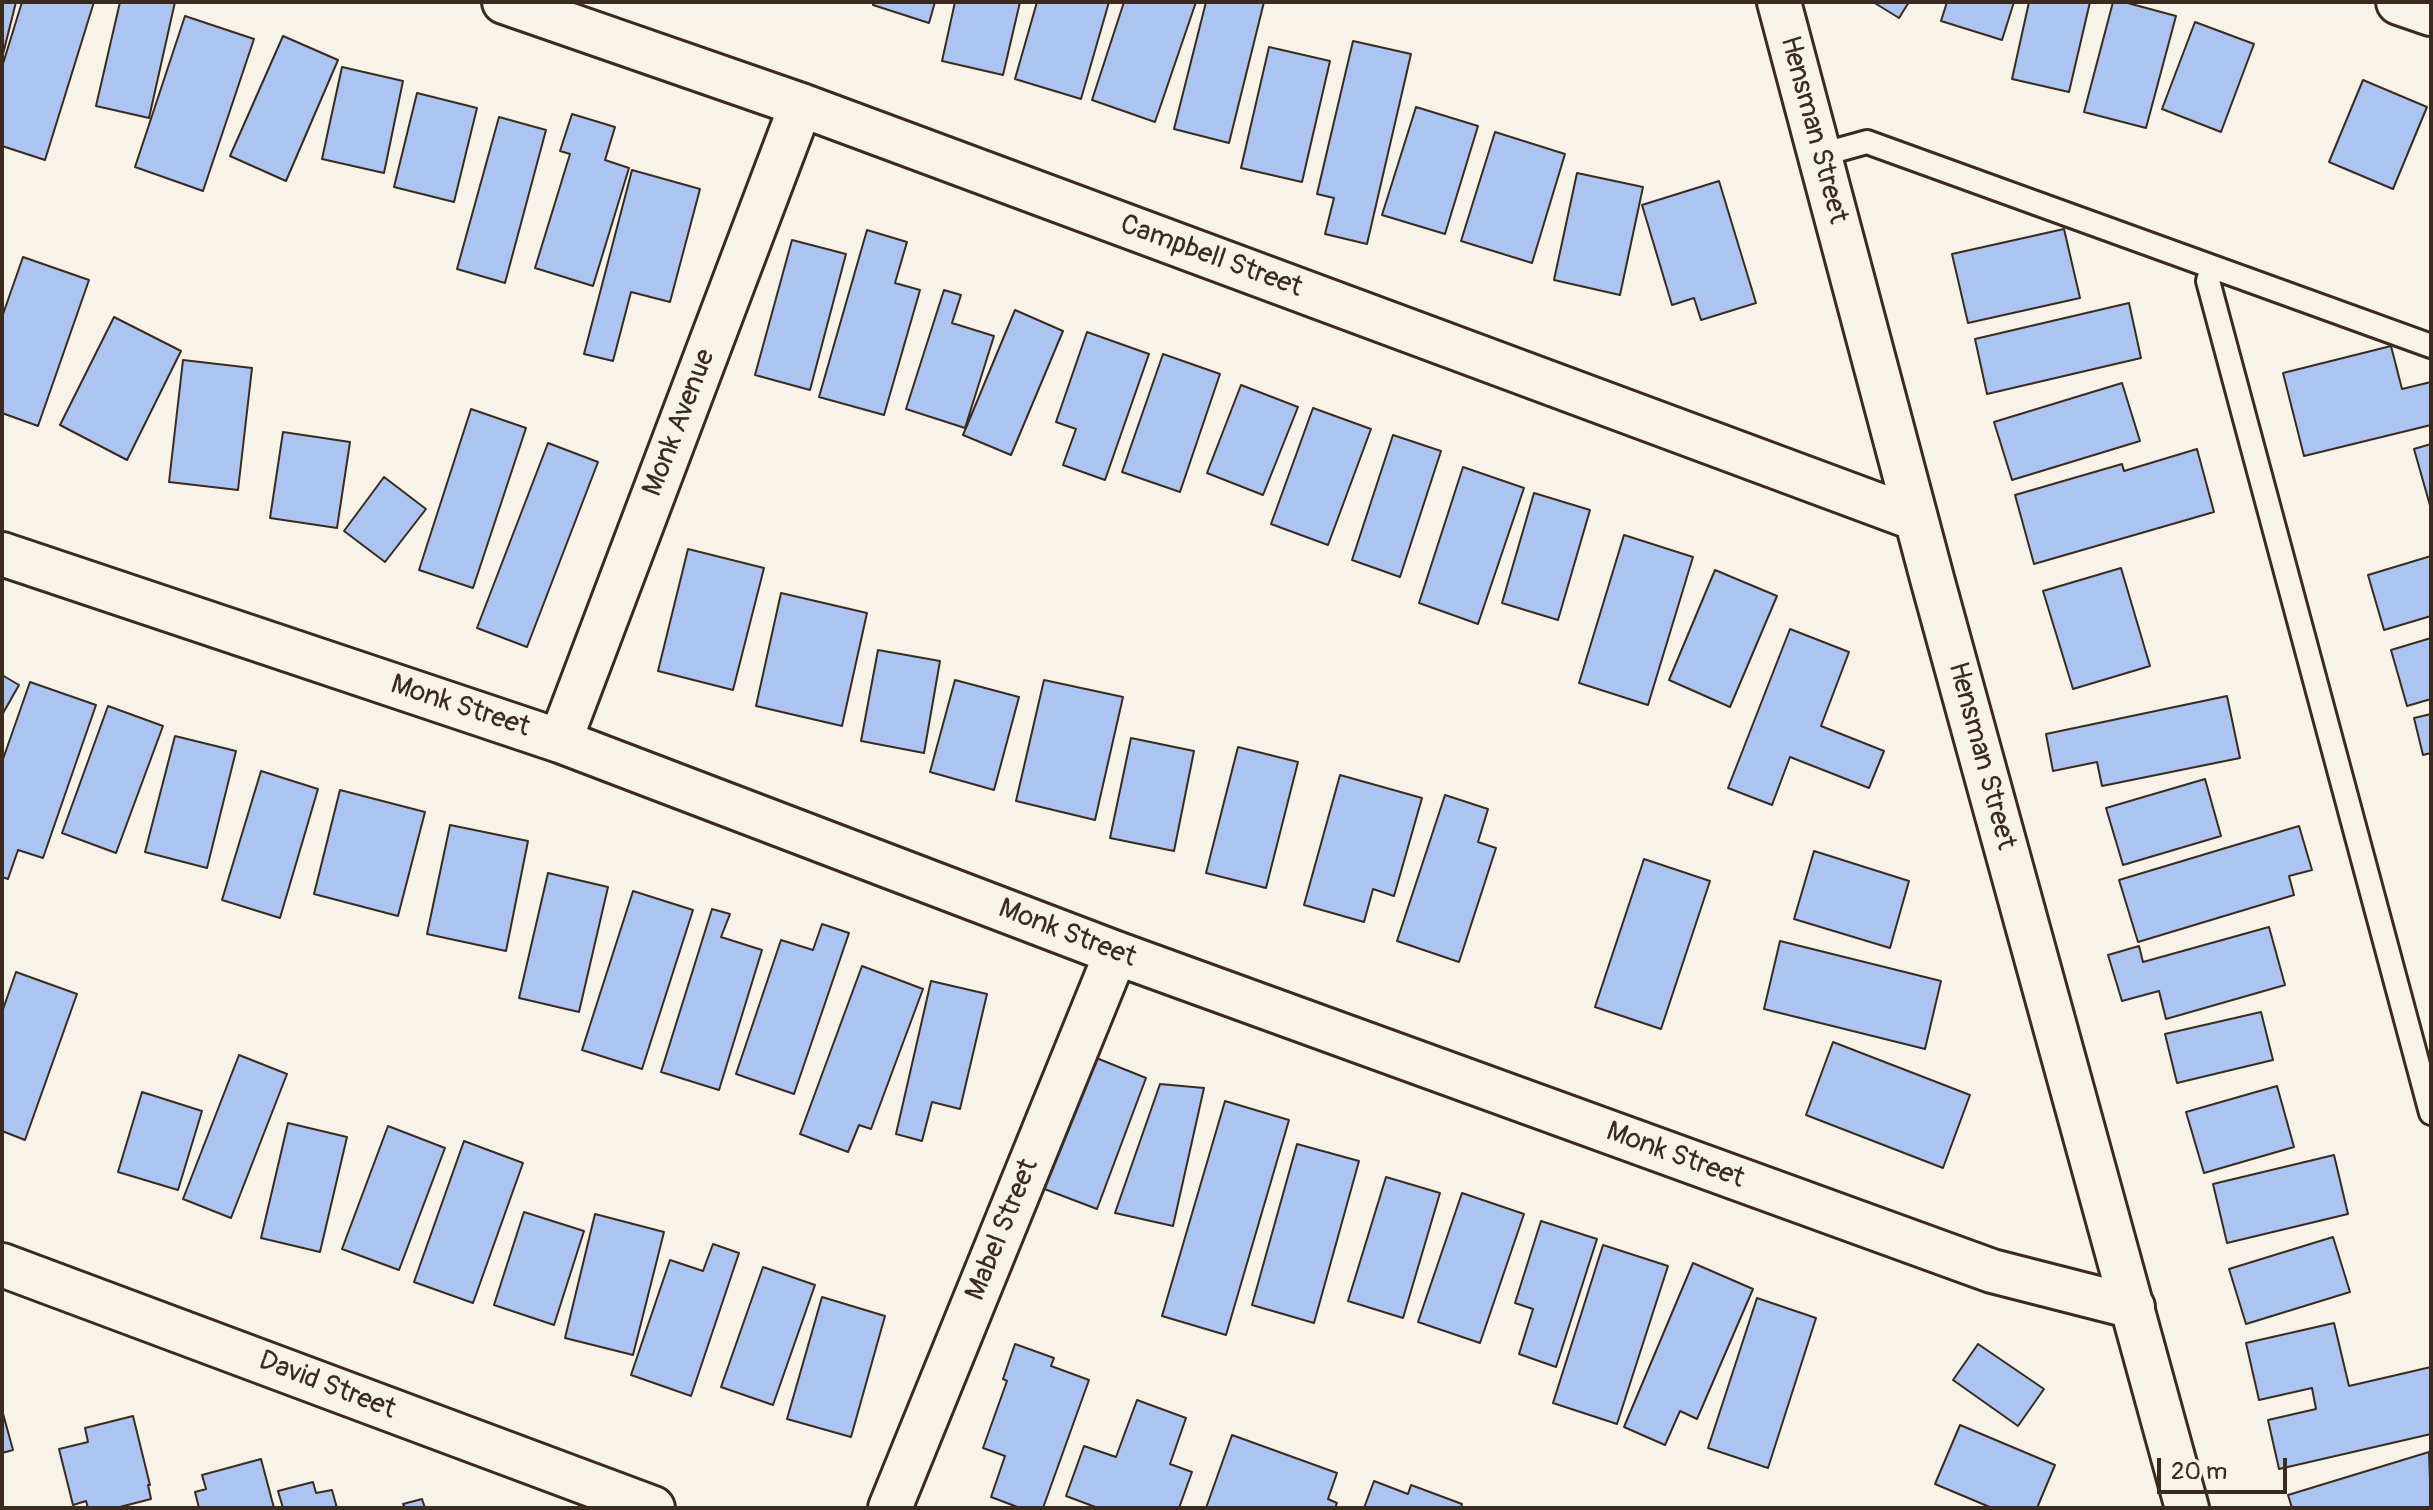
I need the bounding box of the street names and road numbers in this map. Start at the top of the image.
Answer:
street label: Hensman Street [1772,33,1854,227]
street label: Campbell Street [1115,209,1307,305]
street label: Monk Avenue [637,345,723,501]
street label: Hensman Street [1940,659,2022,853]
street label: Monk Street [386,669,534,745]
street label: Monk Street [994,892,1140,976]
street label: Monk Street [1601,1116,1749,1196]
street label: Mabel Street [959,1154,1047,1306]
street label: David Street [254,1345,400,1427]

